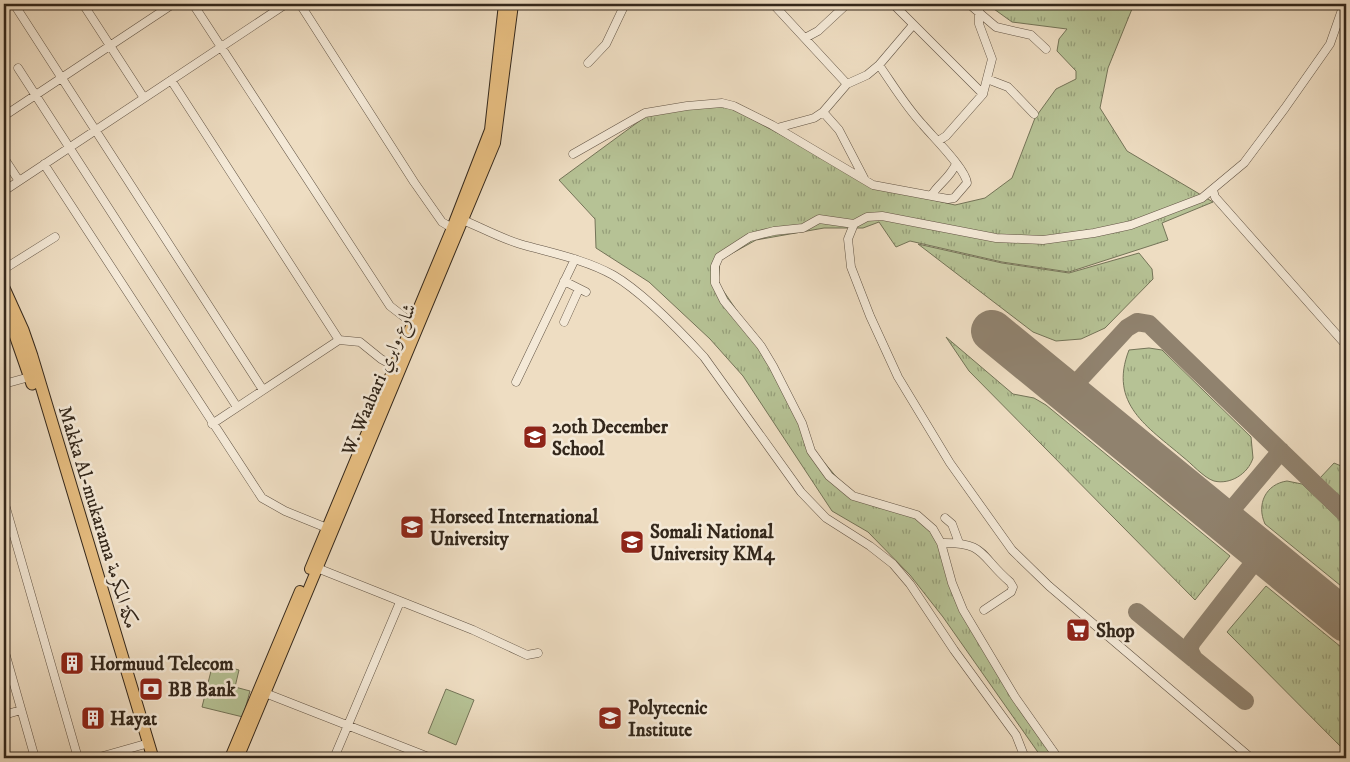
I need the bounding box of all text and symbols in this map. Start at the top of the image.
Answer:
street label: W. Waabari شارع وابري [337,300,425,461]
street label: Makka Al-mukarama مكة المكرمة [53,403,142,632]
place label: 20th December School [552,416,669,461]
school or university icon: 20th December School [522,424,548,450]
place label: Horseed International University [430,506,598,551]
school or university icon: Horseed International University [399,514,425,540]
place label: Somali National University KM4 [650,521,775,566]
school or university icon: Somali National University KM4 [619,529,645,555]
supermarket icon: Shop [1065,617,1091,643]
place label: Shop [1096,620,1135,643]
building icon: Hormuud Telecom [59,650,85,676]
place label: Hormuud Telecom [90,653,234,676]
bank icon: BB Bank [138,676,164,702]
place label: BB Bank [168,679,236,702]
place label: Polytecnic Institute [628,697,707,742]
building icon: Hayat [80,705,106,731]
school or university icon: Polytecnic Institute [597,705,623,731]
place label: Hayat [110,708,158,731]

